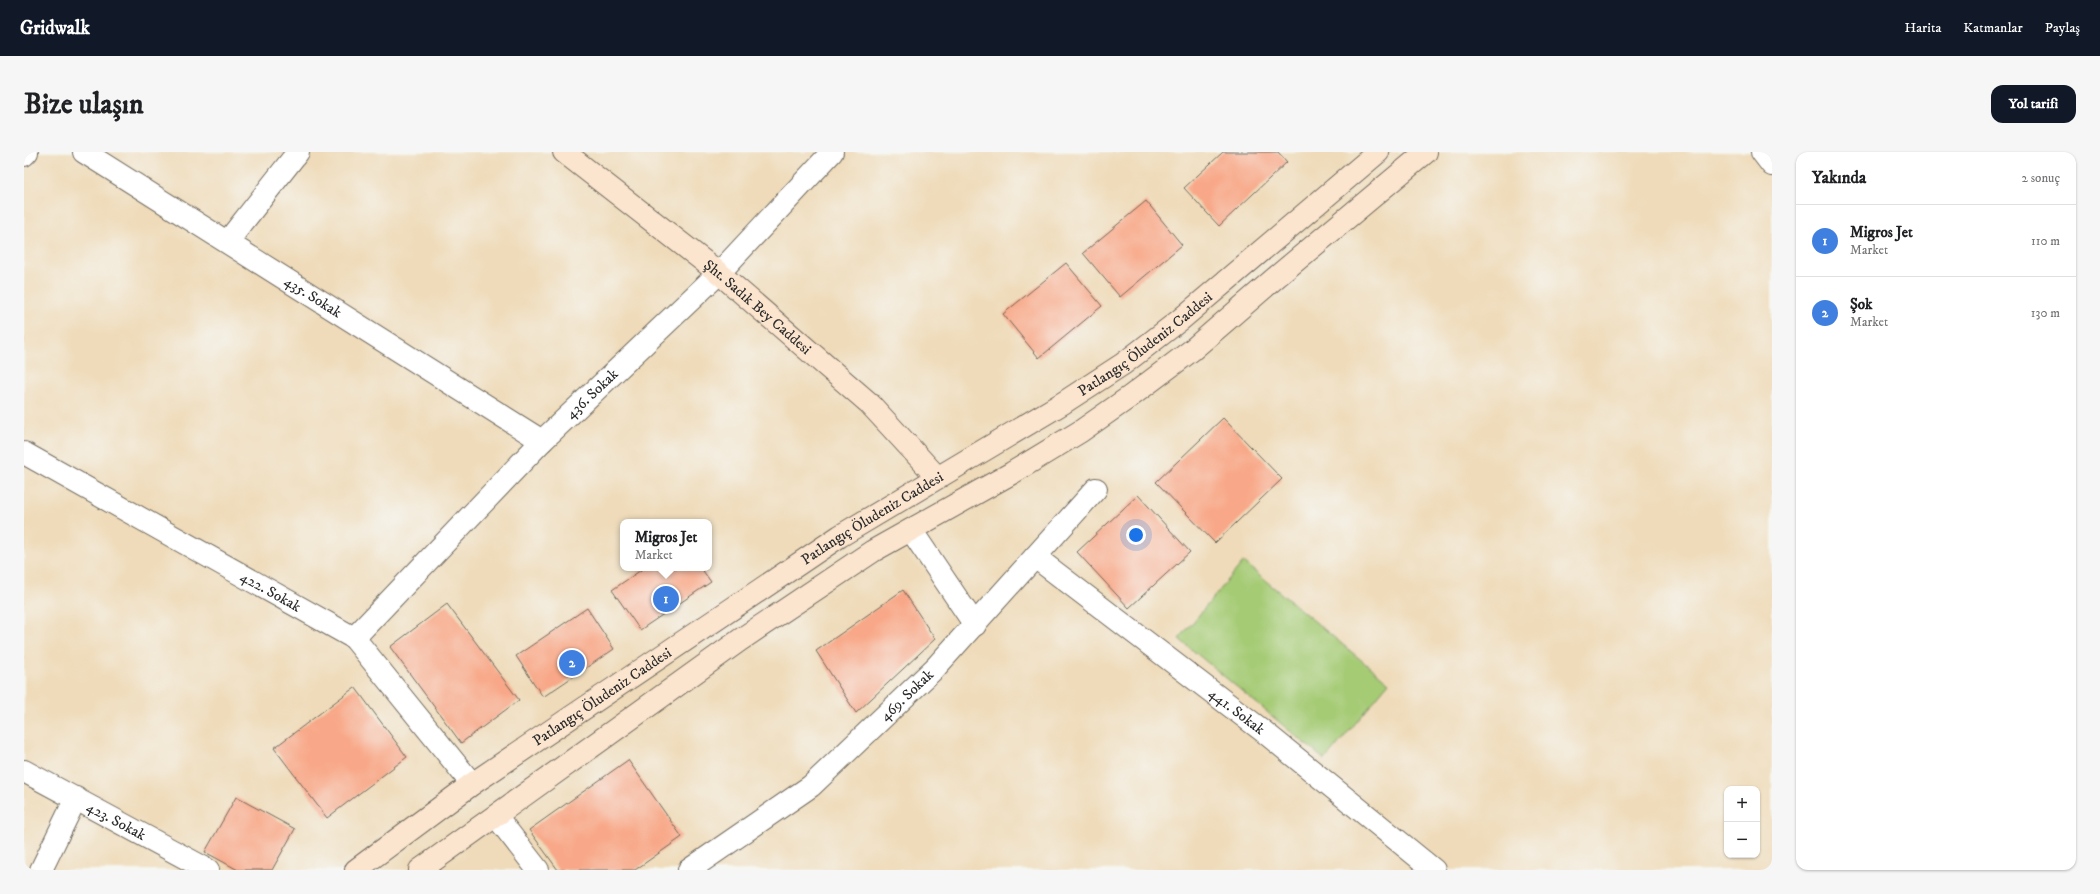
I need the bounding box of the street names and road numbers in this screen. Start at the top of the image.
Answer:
street label: Şht. Sadık Bey Caddesi [700,255,816,358]
street label: 435. Sokak [281,271,346,322]
street label: Patlangıç Öludeniz Caddesi [1074,287,1216,400]
street label: 436. Sokak [562,364,622,423]
street label: Patlangıç Öludeniz Caddesi [797,467,947,569]
street label: 422. Sokak [237,567,305,616]
street label: Patlangıç Öludeniz Caddesi [529,643,675,750]
street label: 469. Sokak [876,665,938,725]
street label: 441. Sokak [1205,684,1269,739]
street label: 423. Sokak [83,797,150,845]

